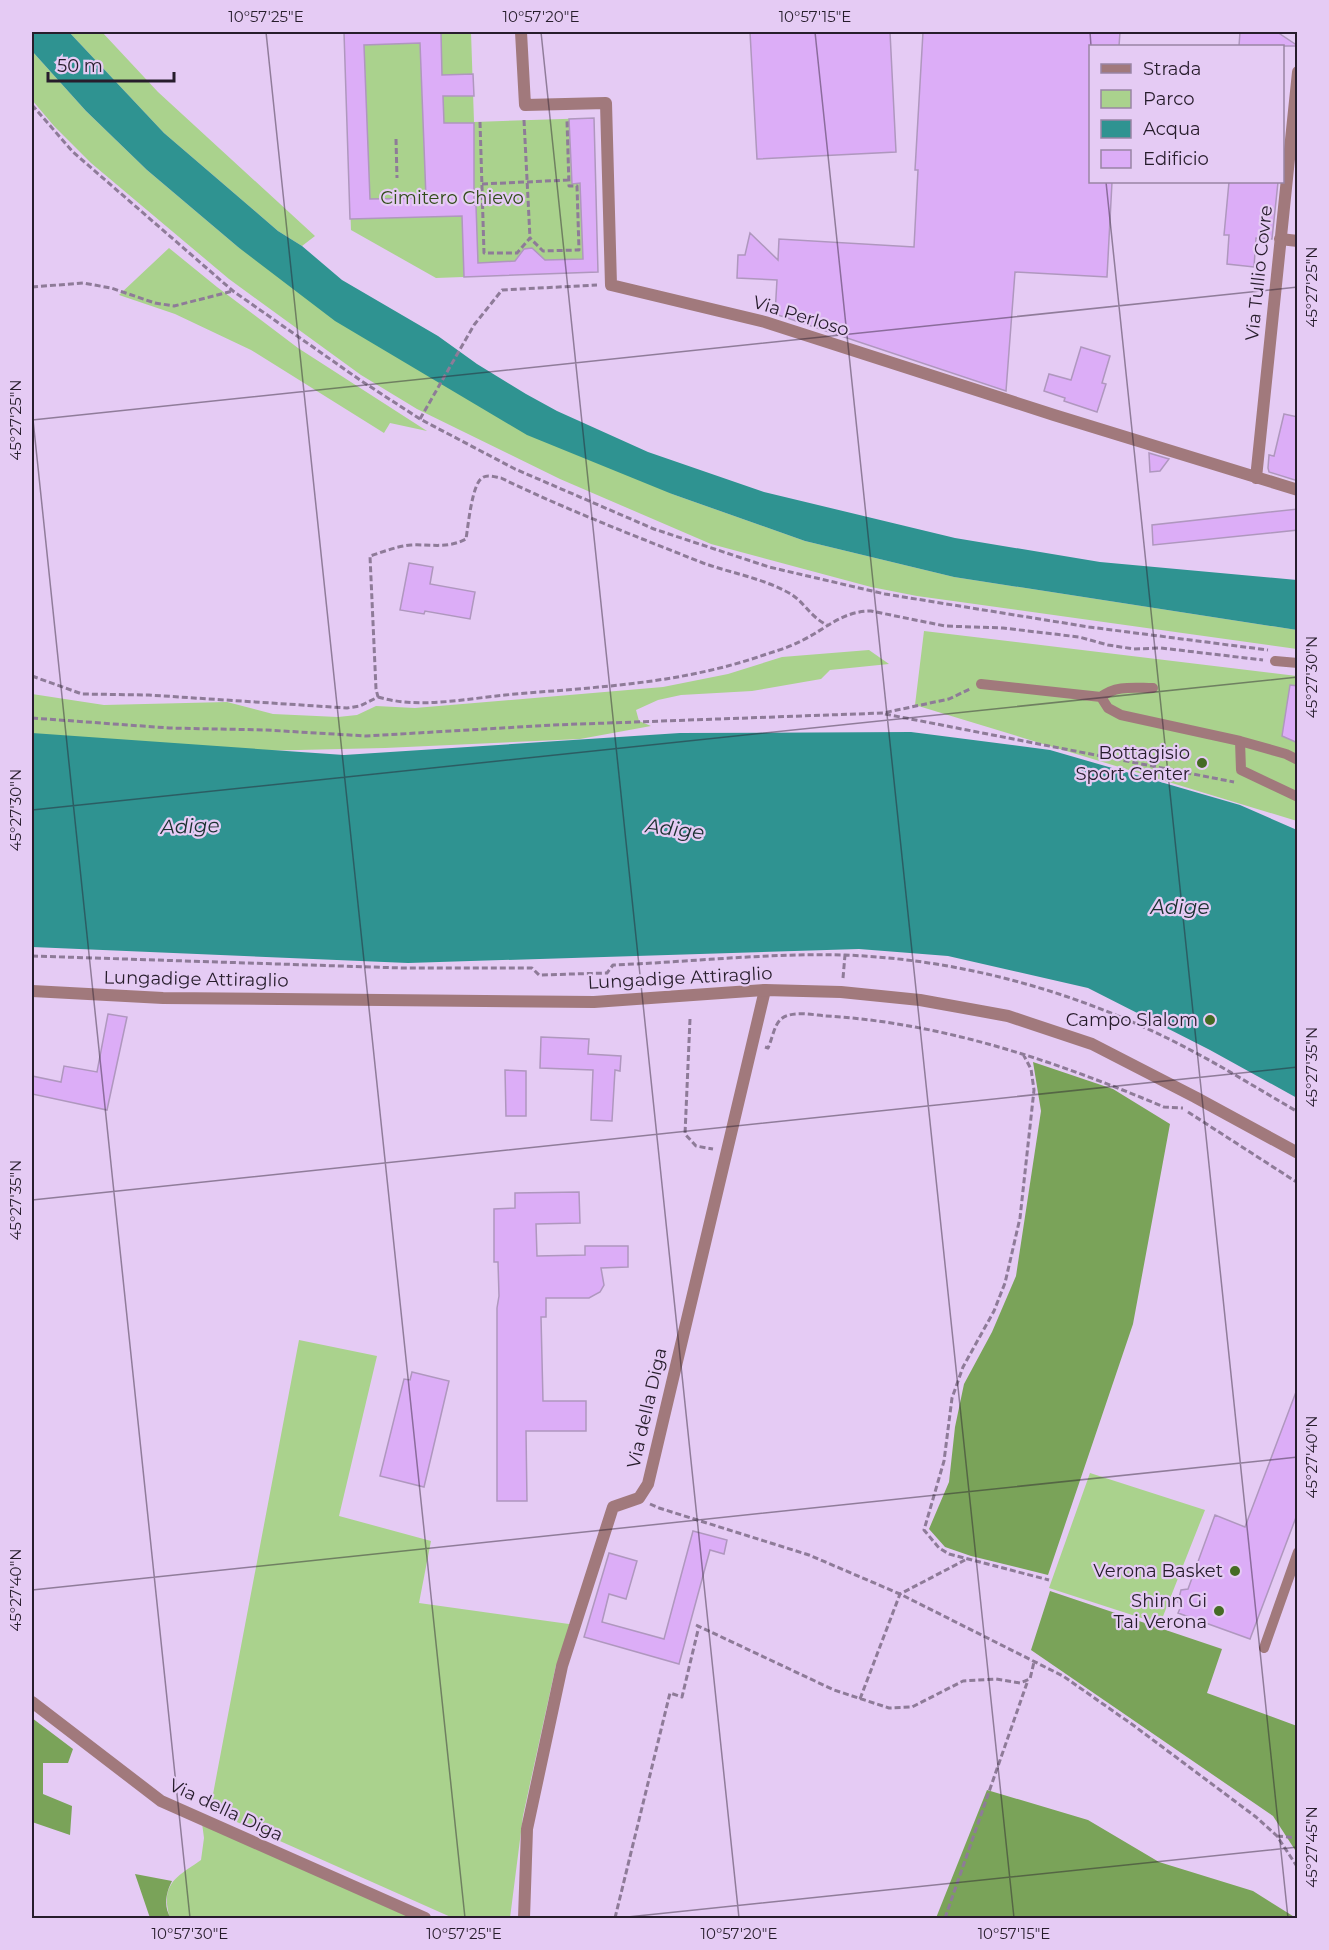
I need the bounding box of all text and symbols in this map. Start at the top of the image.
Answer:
text: 10°57'25"E [228,7,304,26]
text: 10°57'20"E [503,7,579,26]
text: 10°57'15"E [779,7,851,26]
scale bar [48,45,174,83]
legend [1089,45,1284,183]
text: 50 m [57,55,103,77]
text: Strada [1143,58,1201,80]
text: Parco [1143,88,1195,110]
text: Acqua [1143,118,1201,140]
text: Edificio [1143,148,1209,170]
park label: Cimitero Chievo [380,187,524,209]
street label: Via Tullio Covre [1241,204,1277,342]
text: 45°27'25"N [1302,247,1321,327]
street label: Via Perloso [750,291,852,341]
text: 45°27'25"N [6,380,25,460]
text: 45°27'30"N [1302,636,1321,718]
place label: Bottagisio Sport Center [1075,742,1190,785]
marker: Bottagisio Sport Center [1195,756,1209,770]
text: 45°27'30"N [6,769,25,851]
water label: Adige [159,813,220,839]
water label: Adige [643,813,706,845]
water label: Adige [1150,895,1209,919]
street label: Lungadige Attiraglio [587,962,773,994]
street label: Lungadige Attiraglio [103,966,289,992]
place label: Campo Slalom [1066,1009,1198,1031]
marker: Campo Slalom [1203,1013,1217,1027]
text: 45°27'35"N [1302,1027,1321,1107]
text: 45°27'35"N [6,1160,25,1240]
street label: Via della Diga [622,1346,672,1470]
text: 45°27'40"N [1302,1416,1321,1498]
text: 45°27'40"N [6,1549,25,1631]
place label: Verona Basket [1093,1560,1223,1582]
marker: Verona Basket [1228,1564,1242,1578]
place label: Shinn Gi Tai Verona [1114,1590,1207,1633]
marker: Shinn Gi Tai Verona [1212,1604,1226,1618]
street label: Via della Diga [166,1774,286,1846]
text: 45°27'45"N [1302,1806,1321,1888]
text: 10°57'30"E [152,1924,228,1943]
text: 10°57'25"E [426,1924,502,1943]
text: 10°57'20"E [701,1924,777,1943]
text: 10°57'15"E [978,1924,1050,1943]

